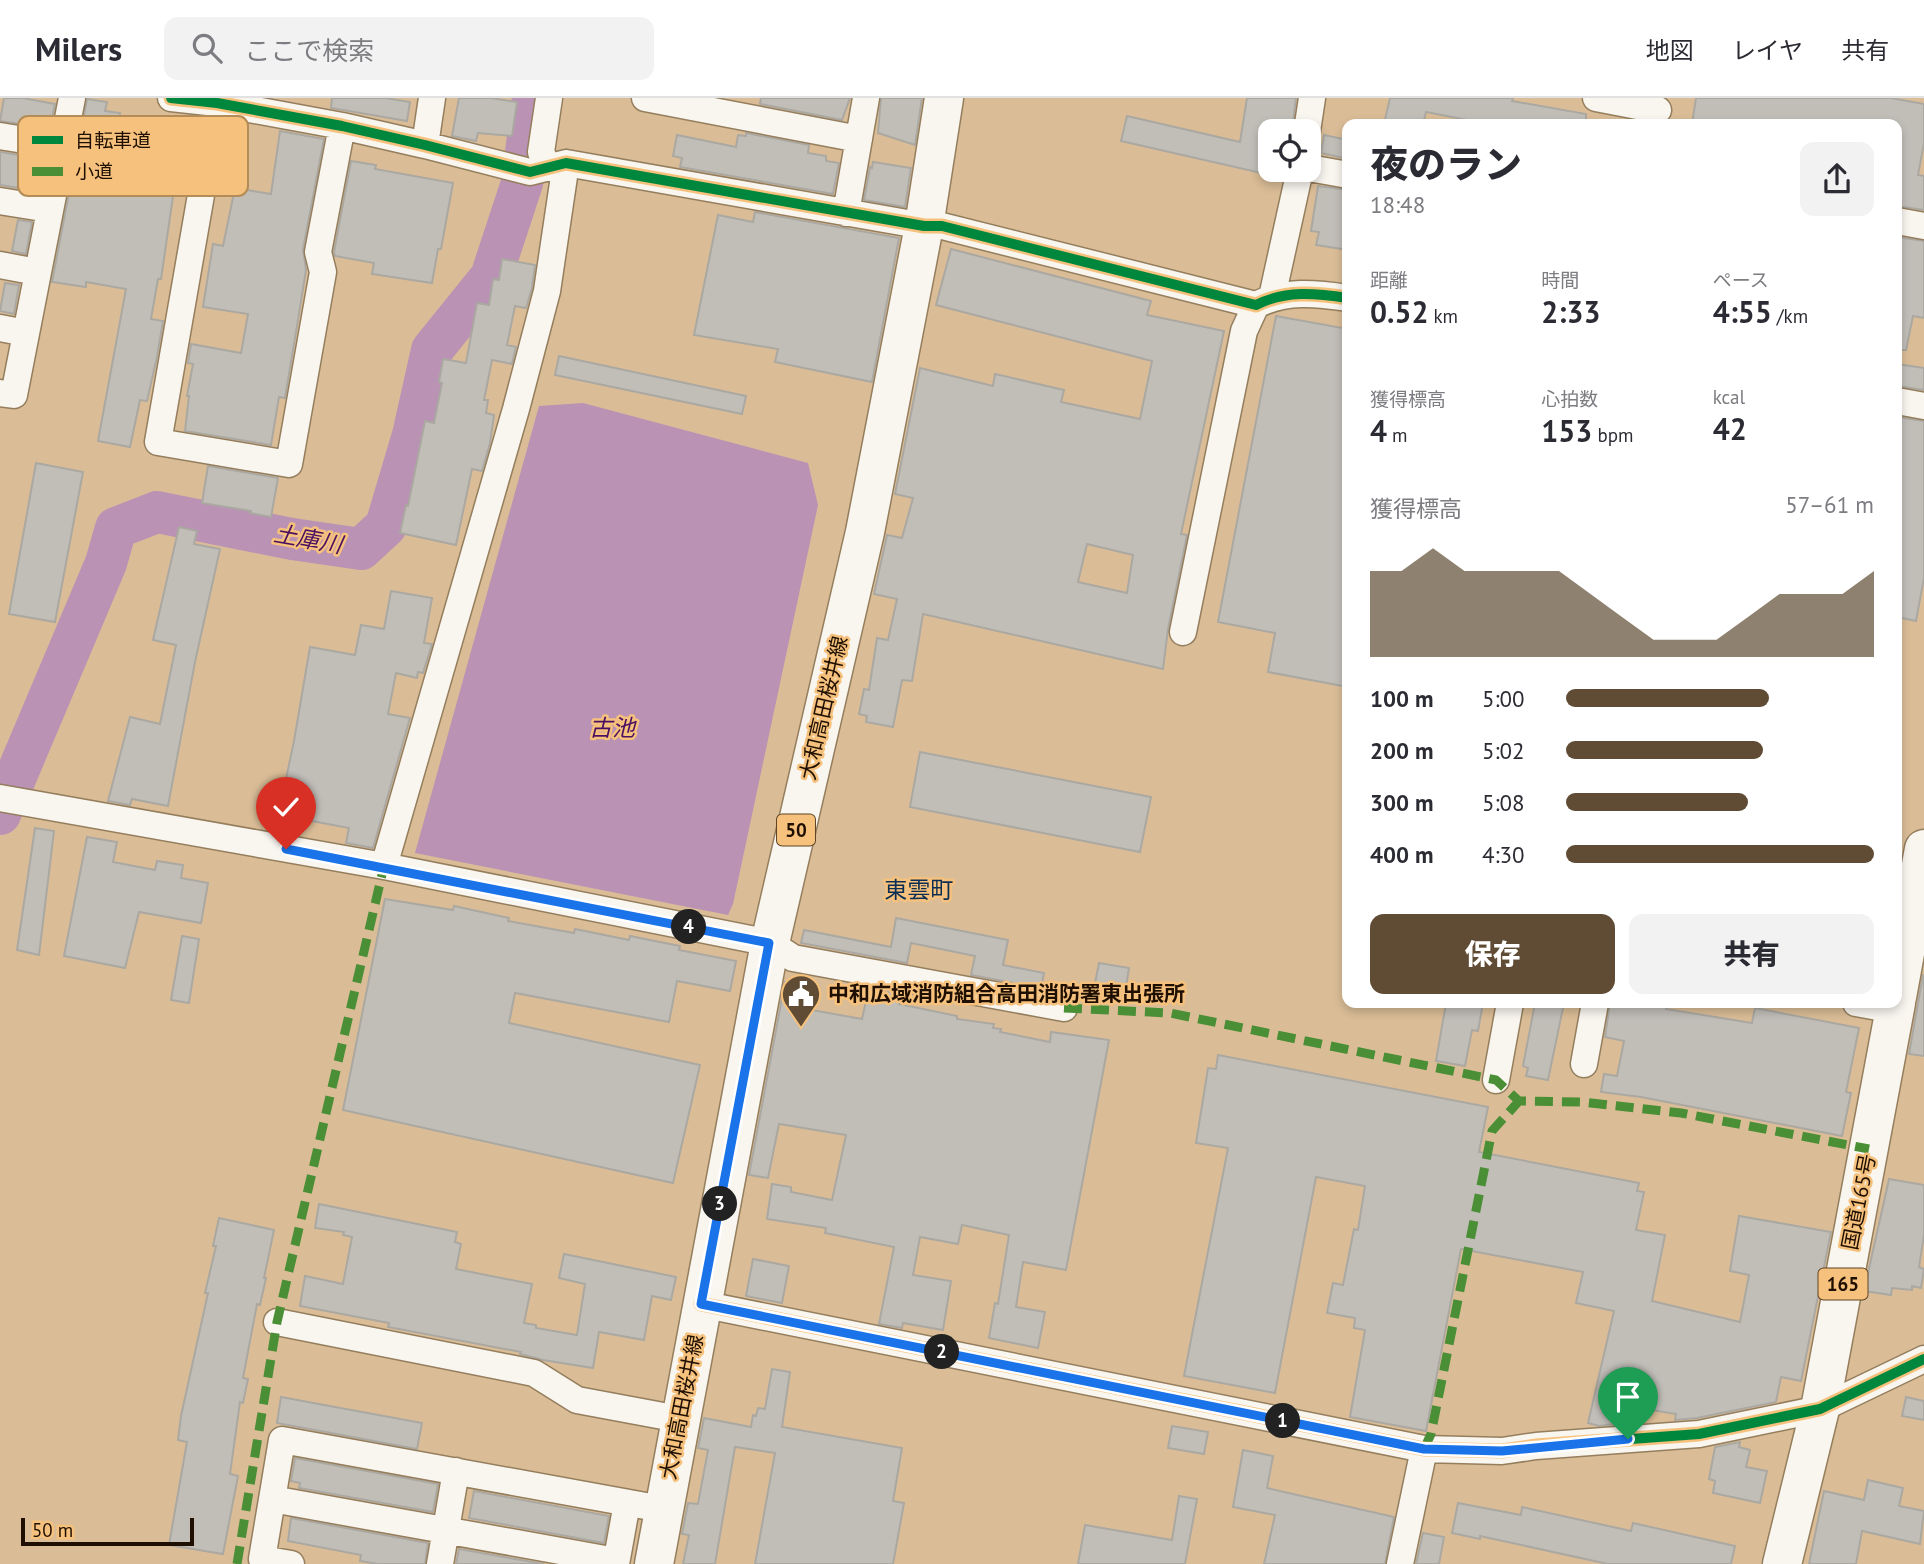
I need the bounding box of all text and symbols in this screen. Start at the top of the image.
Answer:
search box [164,17,654,80]
text: Milers [35,27,122,70]
icon: search [188,29,226,67]
text: ここで検索 [244,34,374,67]
text: 地図 [1646,35,1694,66]
text: レイヤ [1732,35,1803,66]
text: 共有 [1841,35,1889,66]
legend [18,116,248,196]
map controls [1258,119,1321,182]
button: locate [1258,119,1321,182]
text: 自転車道 [75,128,151,152]
text: 夜のラン [1370,139,1522,188]
button: share [1800,142,1874,216]
text: 小道 [75,159,113,183]
text: 18:48 [1370,190,1425,219]
text: 距離 [1370,268,1408,292]
text: 時間 [1541,268,1579,292]
text: ペース [1713,268,1769,292]
text: 0.52 [1370,292,1428,331]
text: 2:33 [1541,292,1600,331]
text: 4:55 [1713,292,1772,331]
text: km [1428,304,1458,328]
text: /km [1772,304,1808,328]
text: kcal [1713,385,1745,409]
text: 獲得標高 [1370,387,1446,411]
text: 心拍数 [1541,387,1598,411]
text: 42 [1713,409,1747,448]
text: 4 [1370,411,1387,450]
text: 153 [1541,411,1592,450]
text: m [1387,423,1408,447]
text: bpm [1592,423,1633,447]
text: 57–61 m [1785,490,1874,519]
text: 獲得標高 [1370,494,1462,523]
water label: 土庫川 [272,518,348,559]
street label: 大和高田桜井線 [794,633,853,783]
text: 100 m [1370,684,1433,713]
text: 5:00 [1482,684,1525,713]
water label: 古池 [589,713,637,742]
text: 200 m [1370,736,1433,765]
text: 5:02 [1482,736,1525,765]
pin [256,777,316,849]
icon: check [267,788,305,826]
text: 300 m [1370,788,1433,817]
text: 5:08 [1482,788,1525,817]
road number: 50 [777,814,815,846]
text: 400 m [1370,840,1433,869]
text: 4:30 [1482,840,1525,869]
district label: 東雲町 [885,875,954,904]
pin: 4 [672,910,706,944]
text: 4 [683,914,694,938]
button: 保存 [1370,914,1615,994]
button: 共有 [1629,914,1874,994]
public building icon: 中和広域消防組合高田消防署東出張所 [780,973,822,1028]
place label: 中和広域消防組合高田消防署東出張所 [828,980,1185,1007]
street label: 国道165号 [1836,1152,1881,1252]
pin: 3 [702,1186,738,1222]
text: 3 [714,1191,725,1215]
road number: 165 [1818,1268,1868,1300]
street label: 大和高田桜井線 [654,1332,709,1482]
pin: 2 [925,1334,960,1370]
text: 2 [936,1339,947,1363]
pin [1598,1367,1658,1439]
icon: arrive [1609,1378,1647,1416]
pin: 1 [1266,1404,1300,1438]
text: 1 [1277,1408,1288,1432]
scale bar [21,1515,194,1547]
text: 50 m [32,1518,73,1542]

